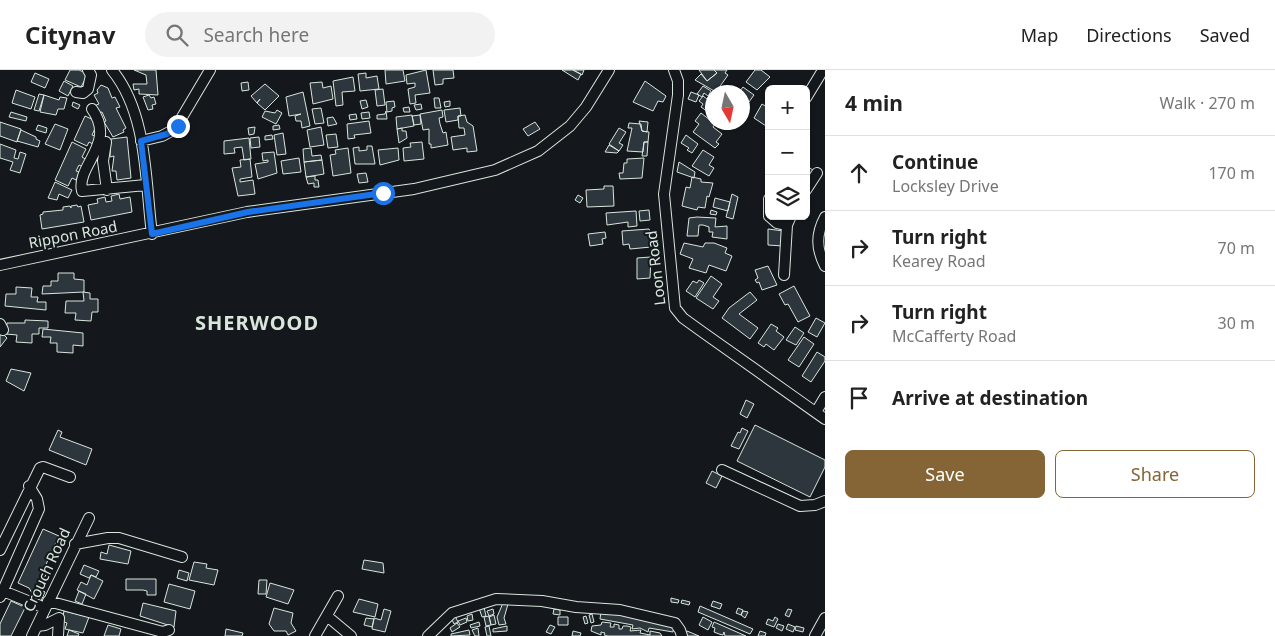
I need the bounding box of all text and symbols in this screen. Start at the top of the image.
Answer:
search box [145,12,495,57]
text: Citynav [25,18,115,51]
icon: search [163,21,191,49]
text: Search here [203,22,309,48]
text: Map [1021,23,1058,47]
text: Directions [1086,23,1172,47]
text: Saved [1200,23,1250,47]
north arrow [705,85,750,130]
map controls [765,85,810,220]
button: + [765,85,810,130]
text: 4 min [845,89,903,117]
text: Walk · 270 m [1160,92,1255,114]
route end [167,115,190,138]
button: − [765,130,810,175]
text: Continue [892,149,978,175]
icon: ahead [845,159,873,187]
text: 170 m [1208,162,1255,184]
button: layers [765,175,810,220]
text: Locksley Drive [892,175,999,197]
route start [372,182,395,205]
street label: Rippon Road [27,216,119,252]
text: Turn right [892,224,987,250]
street label: Loon Road [640,230,670,307]
icon: right [845,234,873,262]
text: 70 m [1218,237,1255,259]
text: Kearey Road [892,250,986,272]
text: Turn right [892,299,987,325]
district label: SHERWOOD [195,309,319,336]
icon: right [845,309,873,337]
text: 30 m [1218,312,1255,334]
text: McCafferty Road [892,325,1016,347]
icon: arrive [845,384,873,412]
text: Arrive at destination [892,385,1088,411]
button: Save [845,450,1045,498]
button: Share [1055,450,1255,498]
street label: Crouch Road [18,525,74,615]

